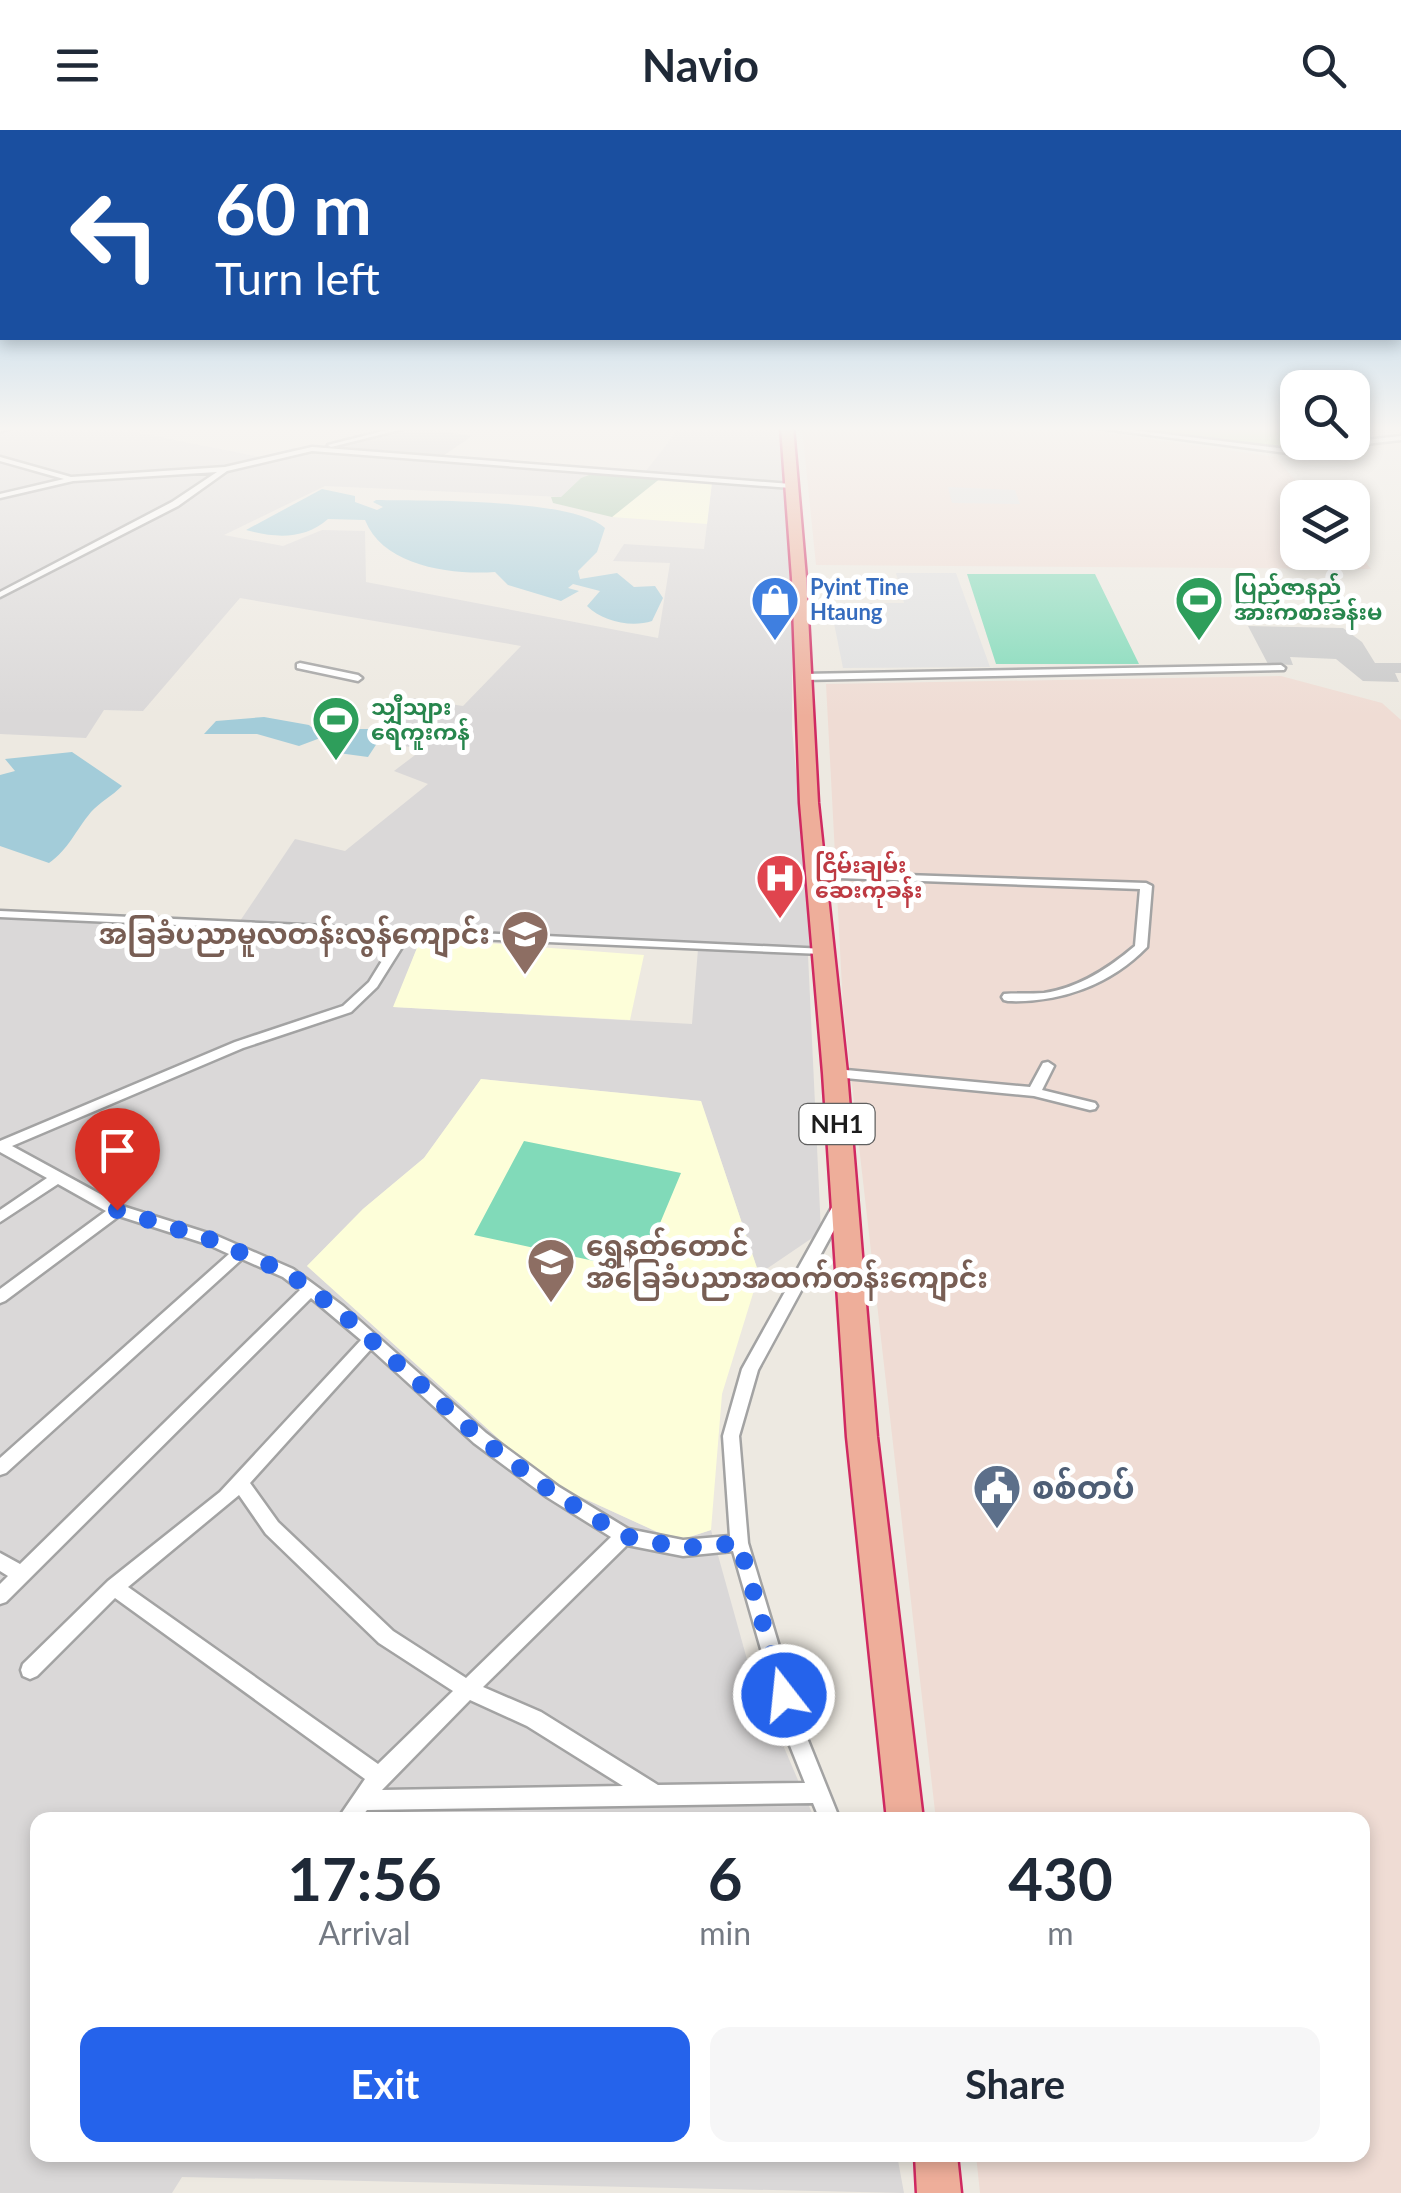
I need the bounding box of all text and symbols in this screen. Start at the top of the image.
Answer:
icon: menu [50,38,105,93]
text: Navio [642,38,759,92]
icon: search [1296,38,1351,93]
text: 60 m [215,166,372,250]
icon: left [50,170,180,300]
text: Turn left [215,251,380,305]
map controls [1280,370,1370,570]
button: search [1280,370,1370,460]
button: layers [1280,480,1370,570]
place label: ပြည်ဇာနည် အားကစားခန်းမ [1234,572,1382,630]
place label: Pyint Tine Htaung [810,573,909,625]
shop icon: Pyint Tine Htaung [749,574,801,642]
sports icon: ပြည်ဇာနည် အားကစားခန်းမ [1173,574,1225,642]
place label: သျှီသျား ရေကူးကန် [371,693,470,750]
sports icon: သျှီသျား ရေကူးကန် [310,694,362,762]
place label: ငြိမ်းချမ်း ဆေးကုခန်း [815,850,922,908]
hospital icon: ငြိမ်းချမ်း ဆေးကုခန်း [754,852,806,920]
school or university icon: အခြခံပညာမူလတန်းလွန်ကျောင်း [499,908,551,976]
place label: အခြခံပညာမူလတန်းလွန်ကျောင်း [99,915,490,958]
road number: NH1 [800,1104,874,1144]
pin [75,1108,160,1211]
icon: arrive [90,1123,145,1178]
place label: ရွှေနတ်တောင် အခြေခံပညာအထက်တန်းကျောင်း [586,1227,988,1302]
school or university icon: ရွှေနတ်တောင် အခြေခံပညာအထက်တန်းကျောင်း [525,1236,577,1304]
public building icon: စစ်တပ် [971,1462,1023,1530]
place label: စစ်တပ် [1032,1466,1135,1506]
position arrow [732,1643,836,1747]
text: 17:56 [287,1842,442,1914]
text: 6 [708,1842,743,1914]
text: 430 [1008,1842,1113,1914]
text: Arrival [318,1913,411,1952]
text: min [699,1913,751,1952]
text: m [1047,1913,1074,1952]
button: Exit [80,2027,690,2142]
button: Share [710,2027,1320,2142]

